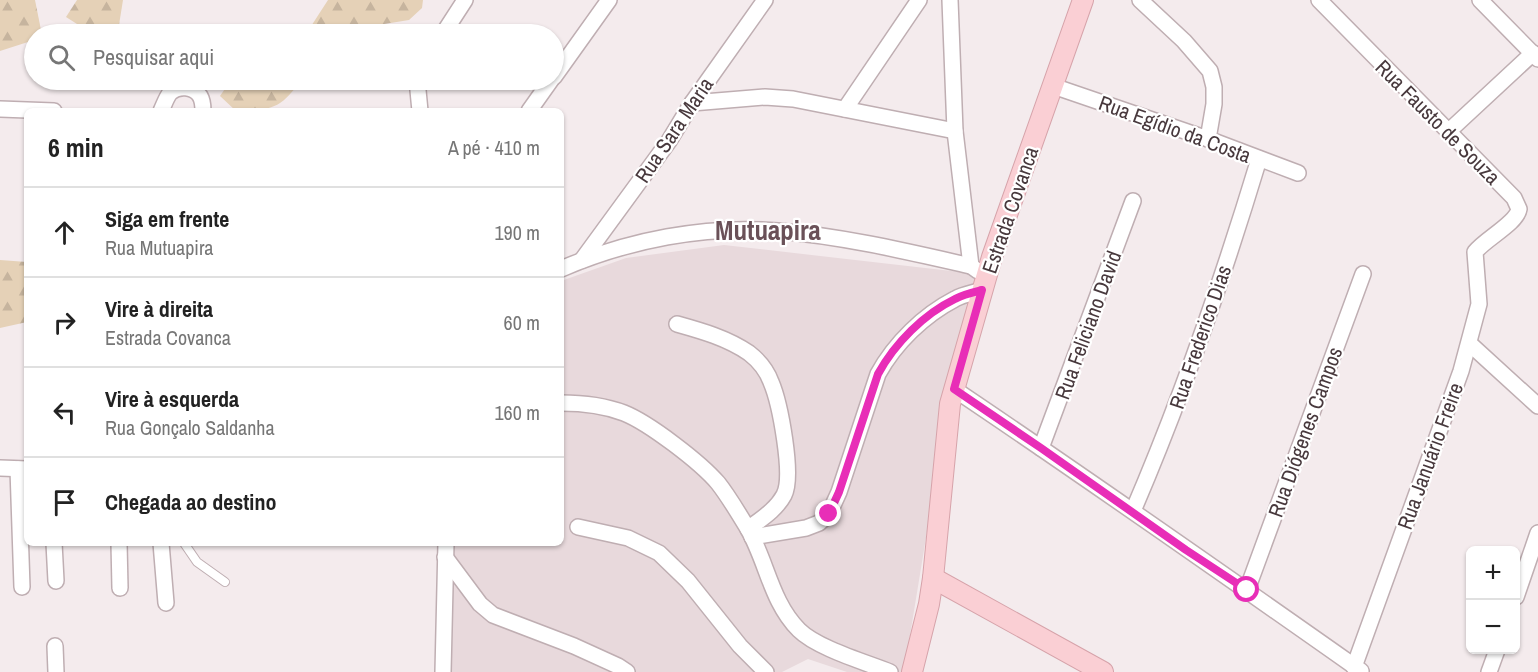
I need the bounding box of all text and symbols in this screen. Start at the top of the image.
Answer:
search box [24,24,564,90]
icon: search [45,41,78,74]
text: Pesquisar aqui [93,42,214,72]
street label: Rua Fausto de Souza [1369,53,1507,191]
street label: Rua Sara Maria [628,71,720,188]
street label: Rua Egídio da Costa [1095,88,1255,170]
text: 6 min [48,130,104,165]
text: A pé · 410 m [448,134,540,161]
street label: Estrada Covanca [975,142,1045,277]
text: Siga em frente [105,204,229,234]
district label: Mutuapira [715,212,822,248]
icon: ahead [48,216,81,249]
text: 190 m [494,219,540,246]
text: Rua Mutuapira [105,234,213,261]
street label: Rua Feliciano David [1048,247,1128,403]
street label: Rua Frederico Dias [1162,261,1238,413]
text: Vire à direita [105,294,213,324]
icon: right [48,306,81,339]
text: 60 m [504,309,540,336]
text: Estrada Covanca [105,324,231,351]
street label: Rua Diógenes Campos [1261,343,1349,521]
street label: Rua Januário Freire [1390,379,1470,533]
text: Vire à esquerda [105,384,239,414]
icon: left [48,396,81,429]
text: 160 m [494,399,540,426]
text: Rua Gonçalo Saldanha [105,414,275,441]
icon: arrive [48,486,81,519]
text: Chegada ao destino [105,487,276,517]
route end [815,500,841,526]
map controls [1466,546,1520,654]
button: + [1466,546,1520,600]
route start [1233,576,1259,602]
button: − [1466,600,1520,654]

